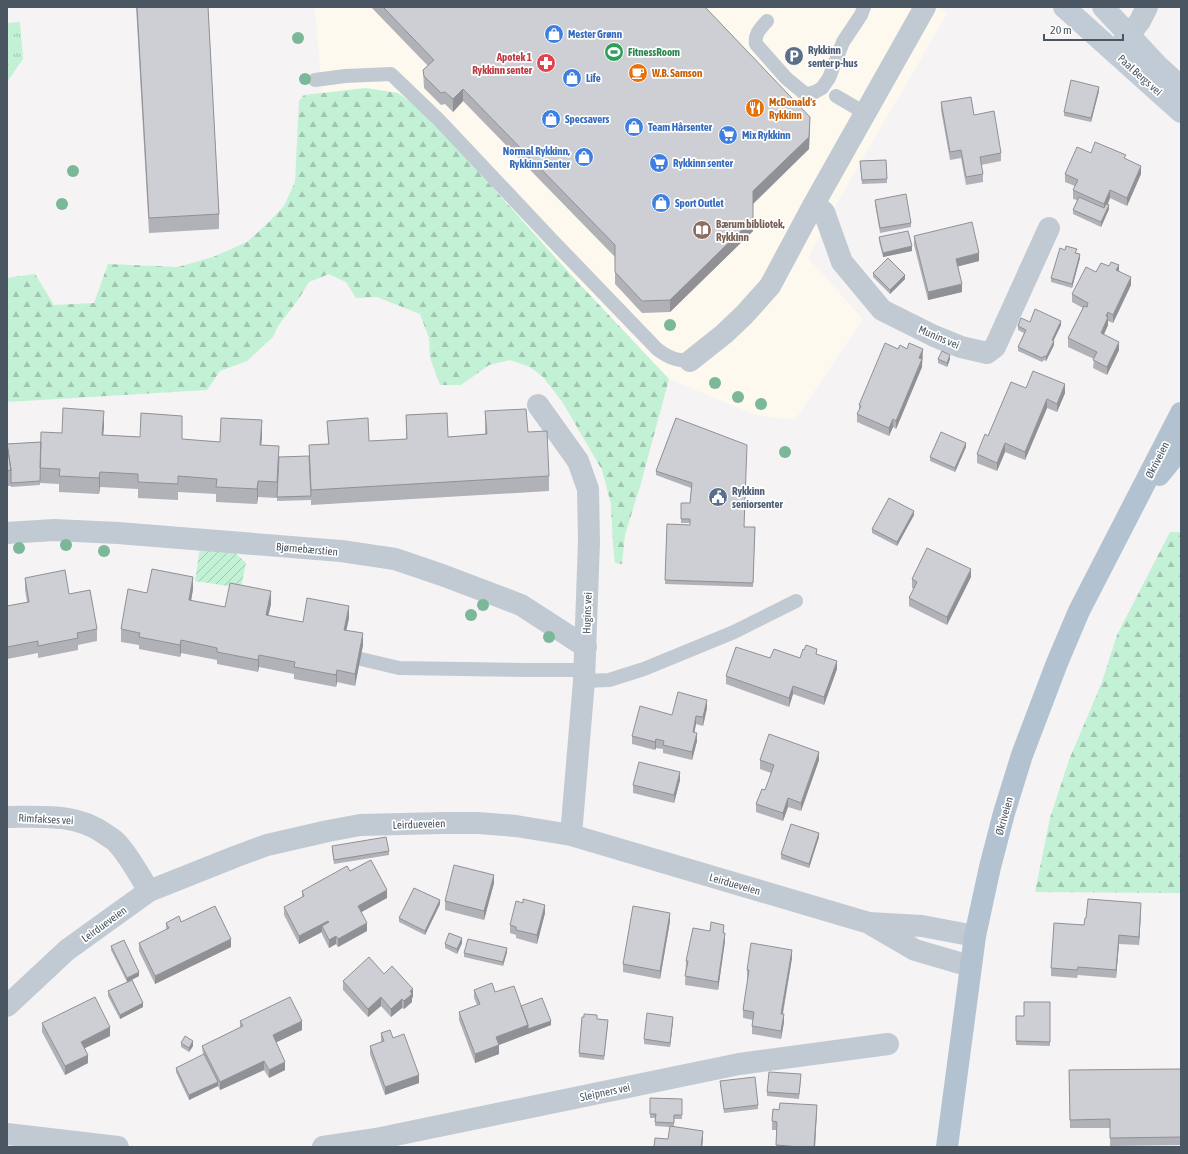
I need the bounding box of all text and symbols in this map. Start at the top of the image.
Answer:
scale bar [1044,16,1123,42]
shop icon: Mester Grønn [543,23,565,45]
text: 20 m [1050,23,1072,37]
place label: Mester Grønn [568,28,622,40]
sports icon: FitnessRoom [603,41,625,63]
place label: Rykkinn senter p-hus [808,44,858,69]
parking icon: Rykkinn senter p-hus [783,45,805,67]
place label: FitnessRoom [628,46,680,58]
place label: Apotek 1 Rykkinn senter [472,51,533,76]
pharmacy icon: Apotek 1 Rykkinn senter [535,52,557,74]
street label: Paal Bergs vei [1116,52,1164,98]
cafe icon: W.B. Samson [627,62,649,84]
shop icon: Life [561,67,583,89]
place label: W.B. Samson [651,67,702,79]
place label: Life [586,72,601,84]
place label: McDonald's Rykkinn [769,96,816,121]
restaurant icon: McDonald's Rykkinn [744,97,766,119]
shop icon: Specsavers [540,108,562,130]
place label: Specsavers [565,113,610,125]
shop icon: Team Hårsenter [623,116,645,138]
place label: Team Hårsenter [648,121,713,133]
supermarket icon: Mix Rykkinn [717,124,739,146]
place label: Mix Rykkinn [742,129,791,141]
place label: Normal Rykkinn, Rykkinn Senter [503,145,571,170]
shop icon: Normal Rykkinn, Rykkinn Senter [573,146,595,168]
supermarket icon: Rykkinn senter [648,152,670,174]
place label: Rykkinn senter [673,157,734,169]
shop icon: Sport Outlet [650,192,672,214]
place label: Sport Outlet [675,197,725,209]
place label: Bærum bibliotek, Rykkinn [716,218,785,243]
library icon: Bærum bibliotek, Rykkinn [691,219,713,241]
street label: Munins vei [917,323,961,351]
street label: Økriveien [1143,440,1171,480]
place label: Rykkinn seniorsenter [732,485,783,510]
public building icon: Rykkinn seniorsenter [707,486,729,508]
street label: Bjørnebærstien [276,540,338,558]
street label: Hugins vei [580,592,594,634]
street label: Økriveien [993,795,1015,837]
street label: Rimfakses vei [18,812,74,826]
street label: Leirdueveien [392,817,446,831]
street label: Leirdueveien [708,871,762,897]
street label: Leirdueveien [79,904,129,944]
street label: Sleipners vei [579,1081,631,1103]

